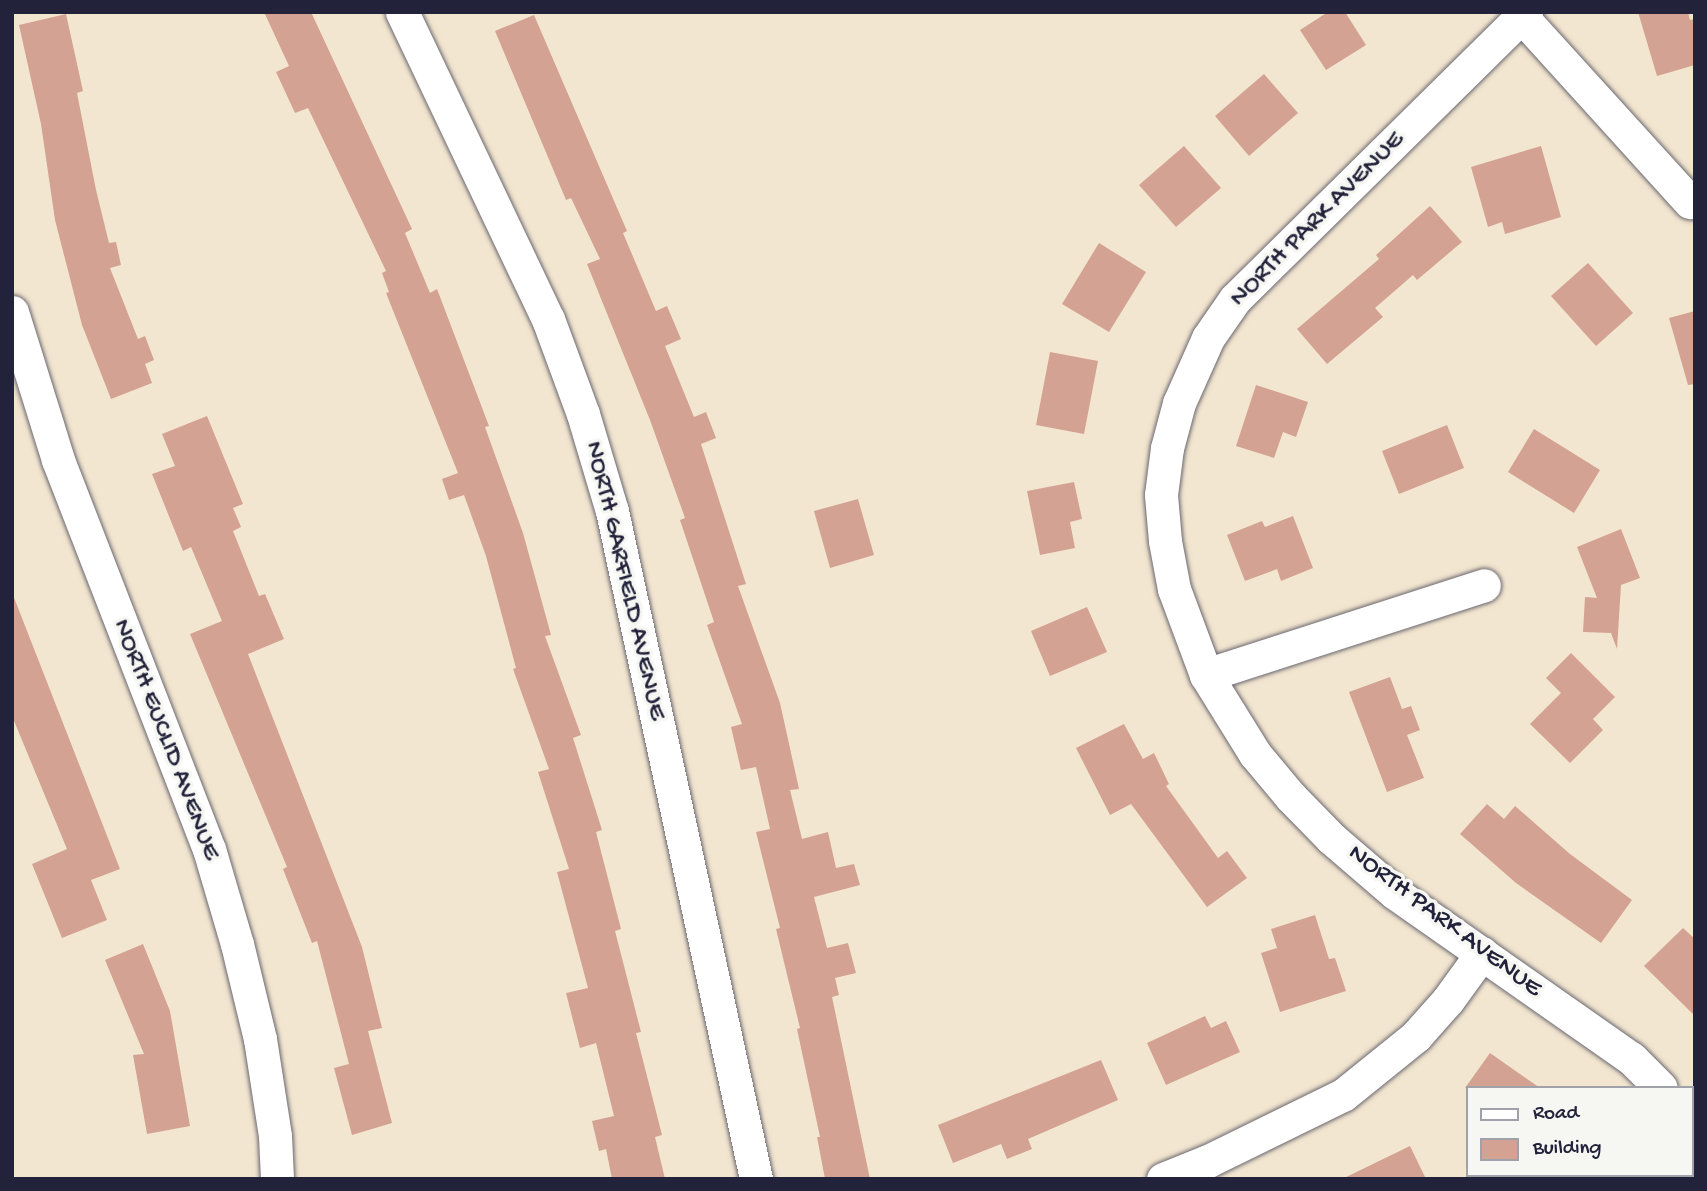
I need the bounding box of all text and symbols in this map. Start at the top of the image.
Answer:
street label: NORTH PARK AVENUE [1224,126,1412,314]
street label: NORTH GARFIELD AVENUE [577,439,671,723]
street label: NORTH EUCLID AVENUE [105,615,225,865]
street label: NORTH PARK AVENUE [1341,839,1547,1005]
legend [1466,1086,1693,1177]
text: Road [1533,1102,1579,1127]
text: Building [1533,1137,1602,1162]

